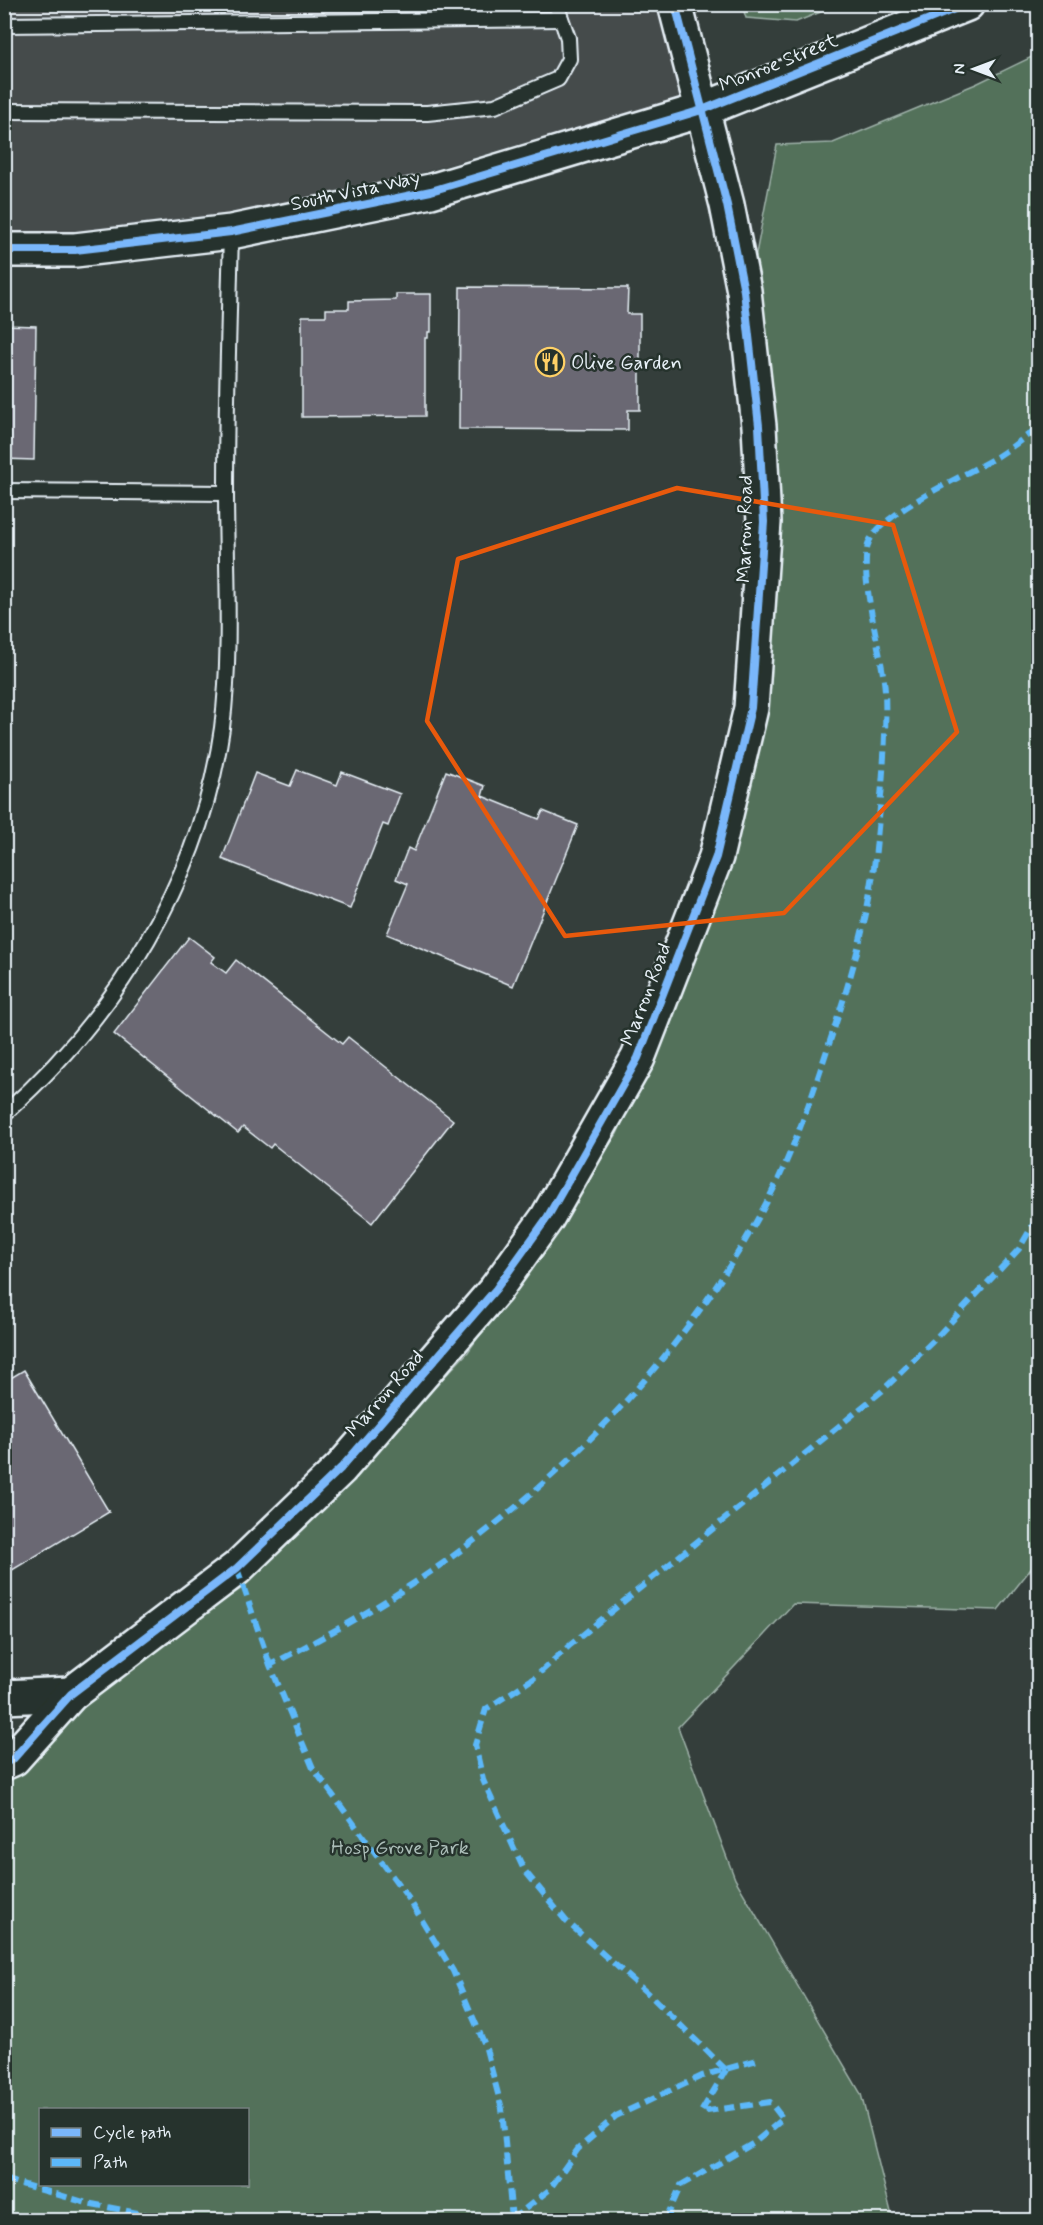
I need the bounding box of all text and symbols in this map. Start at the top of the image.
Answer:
street label: Monroe Street [715,27,842,99]
north arrow [944,39,1004,99]
text: N [950,64,971,74]
street label: South Vista Way [288,165,423,218]
restaurant icon: Olive Garden [534,346,566,378]
place label: Olive Garden [571,350,682,377]
street label: Marron Road [731,475,760,583]
street label: Marron Road [614,939,678,1050]
street label: Marron Road [340,1344,431,1444]
park label: Hosp Grove Park [331,1835,469,1862]
legend [39,2108,249,2186]
text: Cycle path [93,2121,171,2145]
text: Path [93,2151,128,2175]

